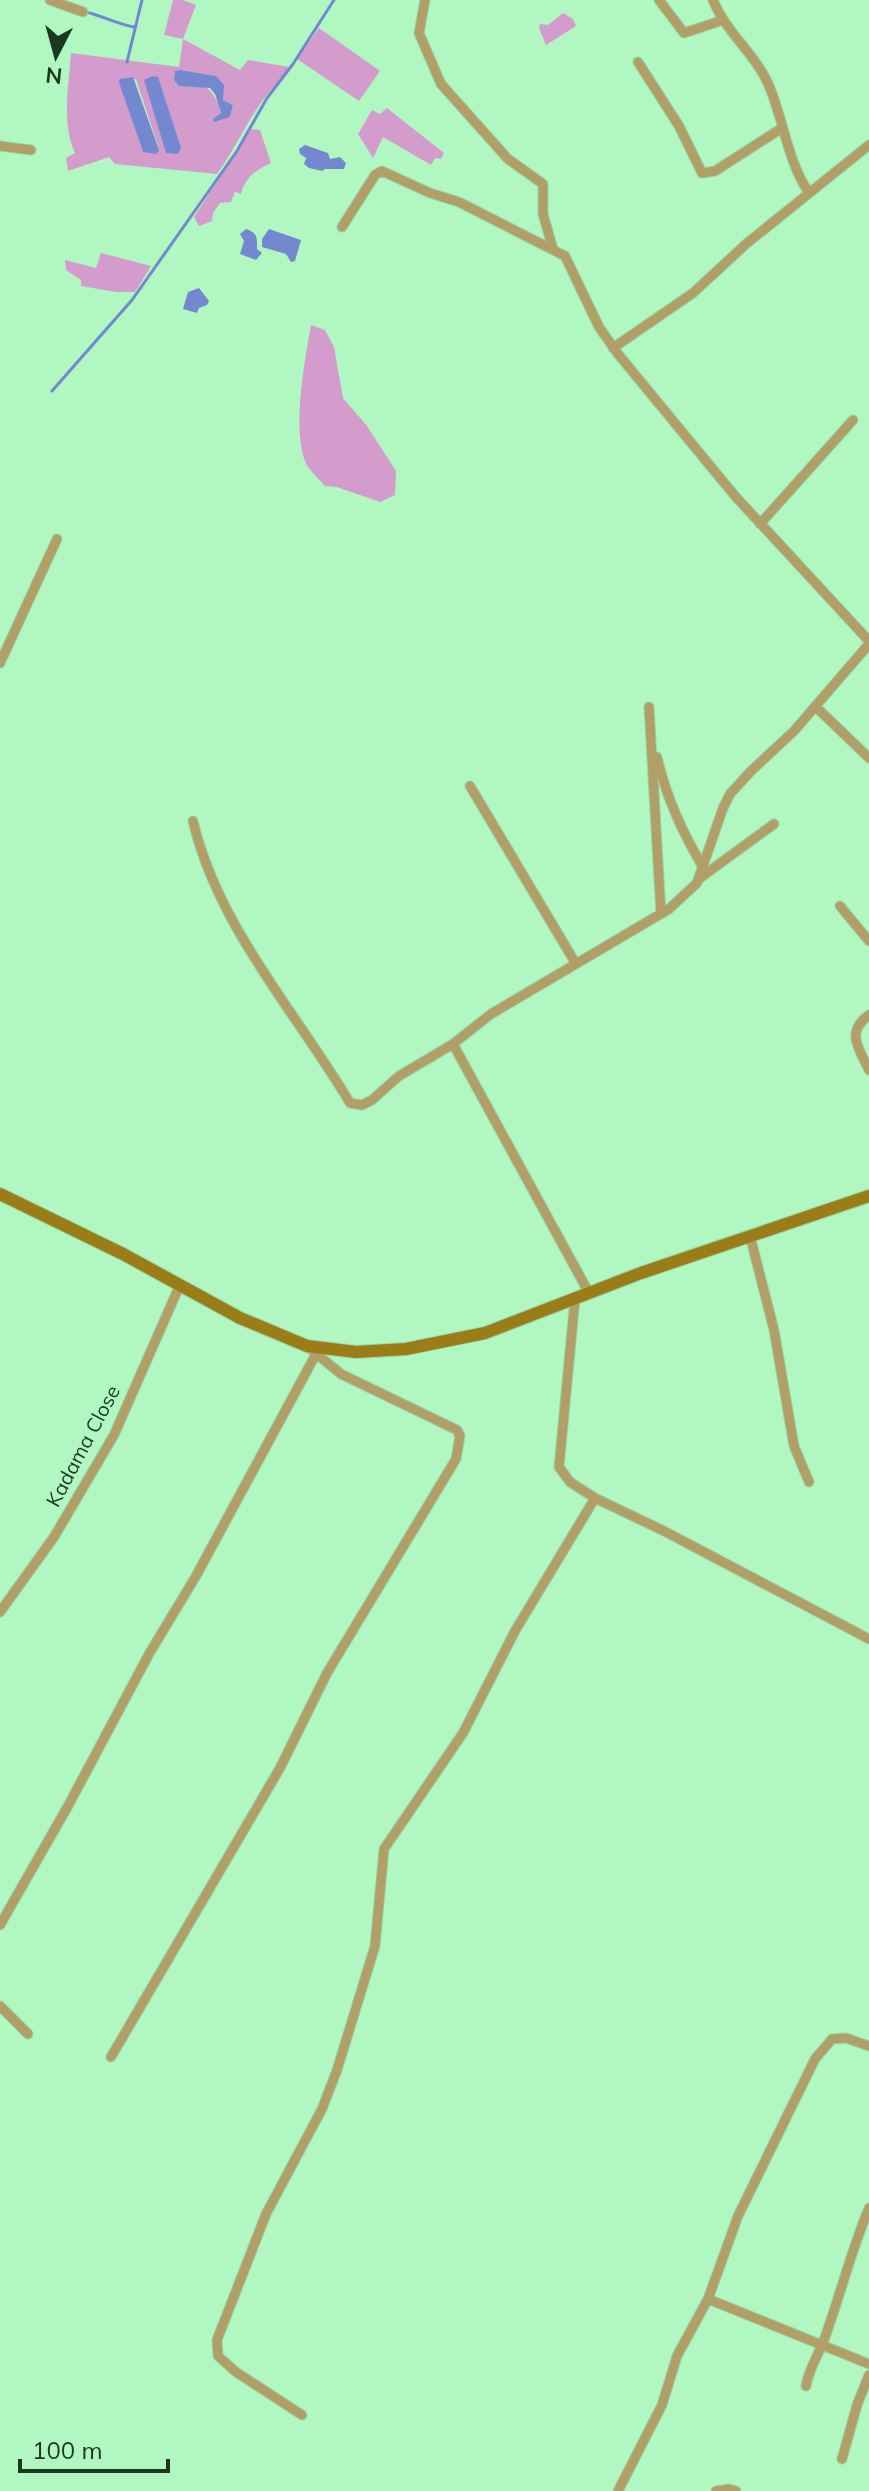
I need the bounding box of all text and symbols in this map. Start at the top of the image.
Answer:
north arrow [16,16,96,96]
text: N [44,61,64,91]
street label: Kadama Close [40,1381,125,1511]
scale bar [20,2423,168,2473]
text: 100 m [32,2435,103,2465]

